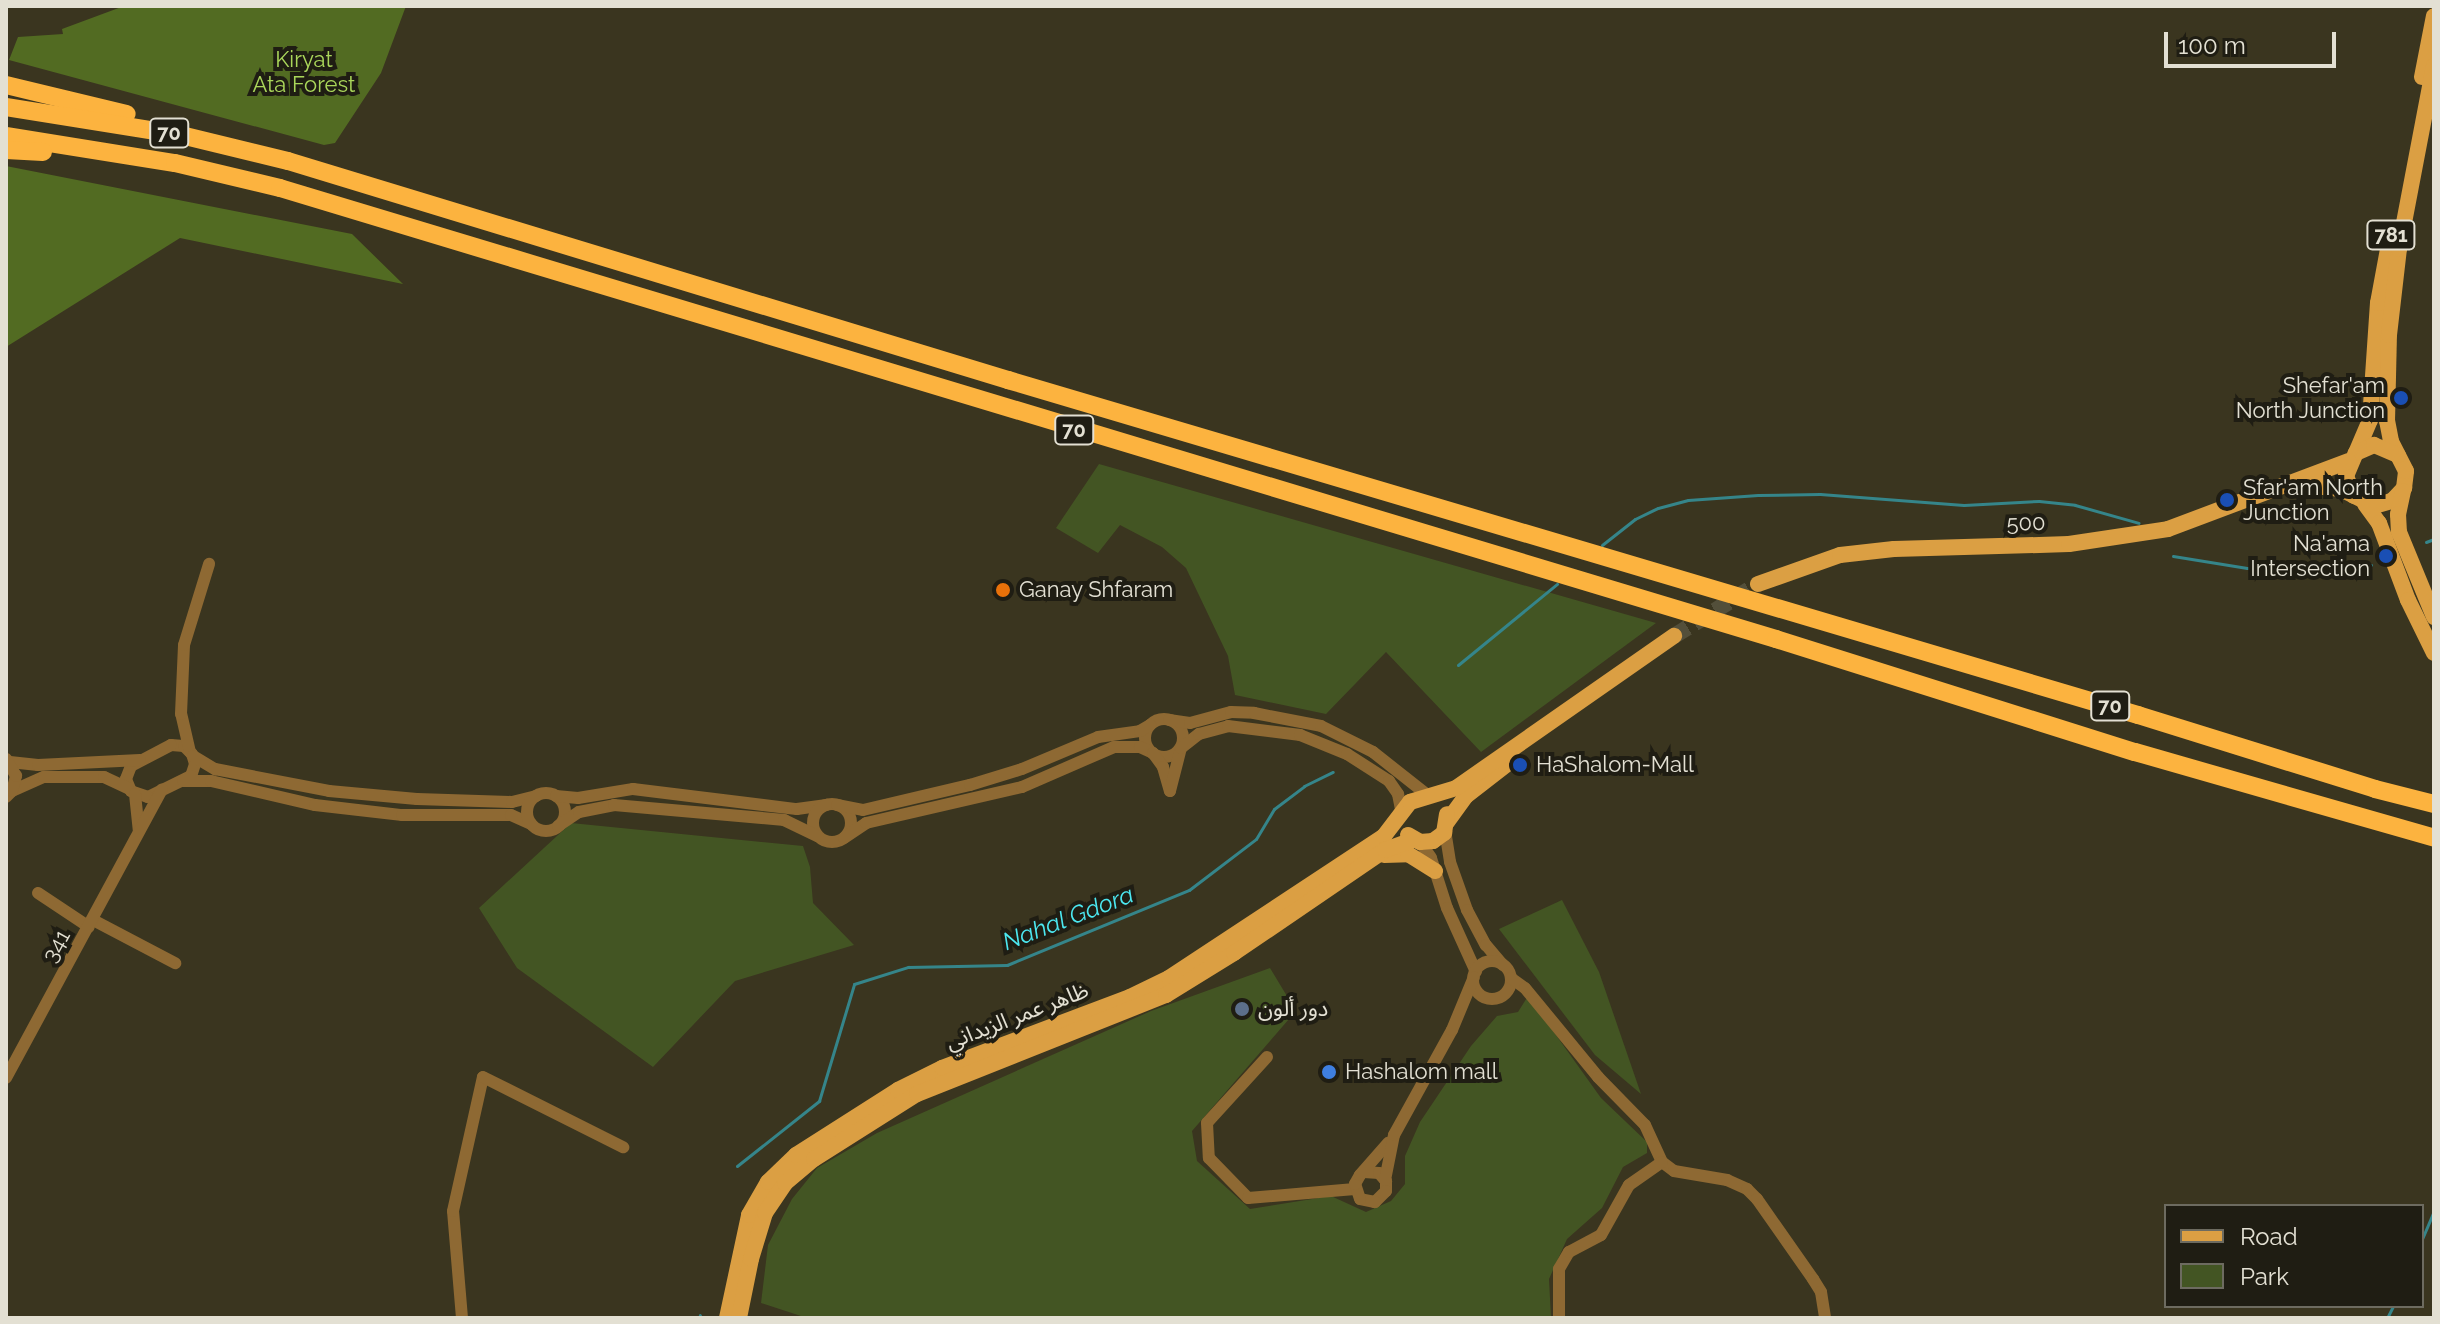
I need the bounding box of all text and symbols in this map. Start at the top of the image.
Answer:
scale bar [2168,16,2340,66]
text: 100 m [2178,31,2246,60]
park label: Kiryat Ata Forest [253,46,355,98]
road number: 70 [149,117,189,149]
road number: 781 [2365,219,2417,251]
place label: Shefar'am North Junction [2235,372,2385,424]
marker: Shefar'am North Junction [2392,389,2410,407]
road number: 70 [1054,414,1094,446]
place label: Sfar'am North Junction [2243,474,2383,526]
marker: Sfar'am North Junction [2218,491,2236,509]
street label: 500 [2006,509,2046,537]
place label: Na'ama Intersection [2250,530,2370,582]
marker: Na'ama Intersection [2377,547,2395,565]
place label: Ganay Shfaram [1019,577,1174,603]
marker: Ganay Shfaram [994,581,1012,599]
road number: 70 [2090,690,2130,722]
place label: HaShalom-Mall [1536,752,1694,778]
marker: HaShalom-Mall [1511,756,1529,774]
water label: Nahal Gdora [998,880,1138,956]
street label: 341 [36,925,76,967]
street label: ظاهر عمر الزيداني [942,977,1092,1055]
place label: دور ألون [1258,996,1328,1022]
marker: دور ألون [1233,1000,1251,1018]
place label: Hashalom mall [1345,1059,1498,1085]
marker: Hashalom mall [1320,1063,1338,1081]
legend [2164,1204,2424,1308]
text: Road [2240,1222,2298,1251]
text: Park [2240,1262,2289,1291]

